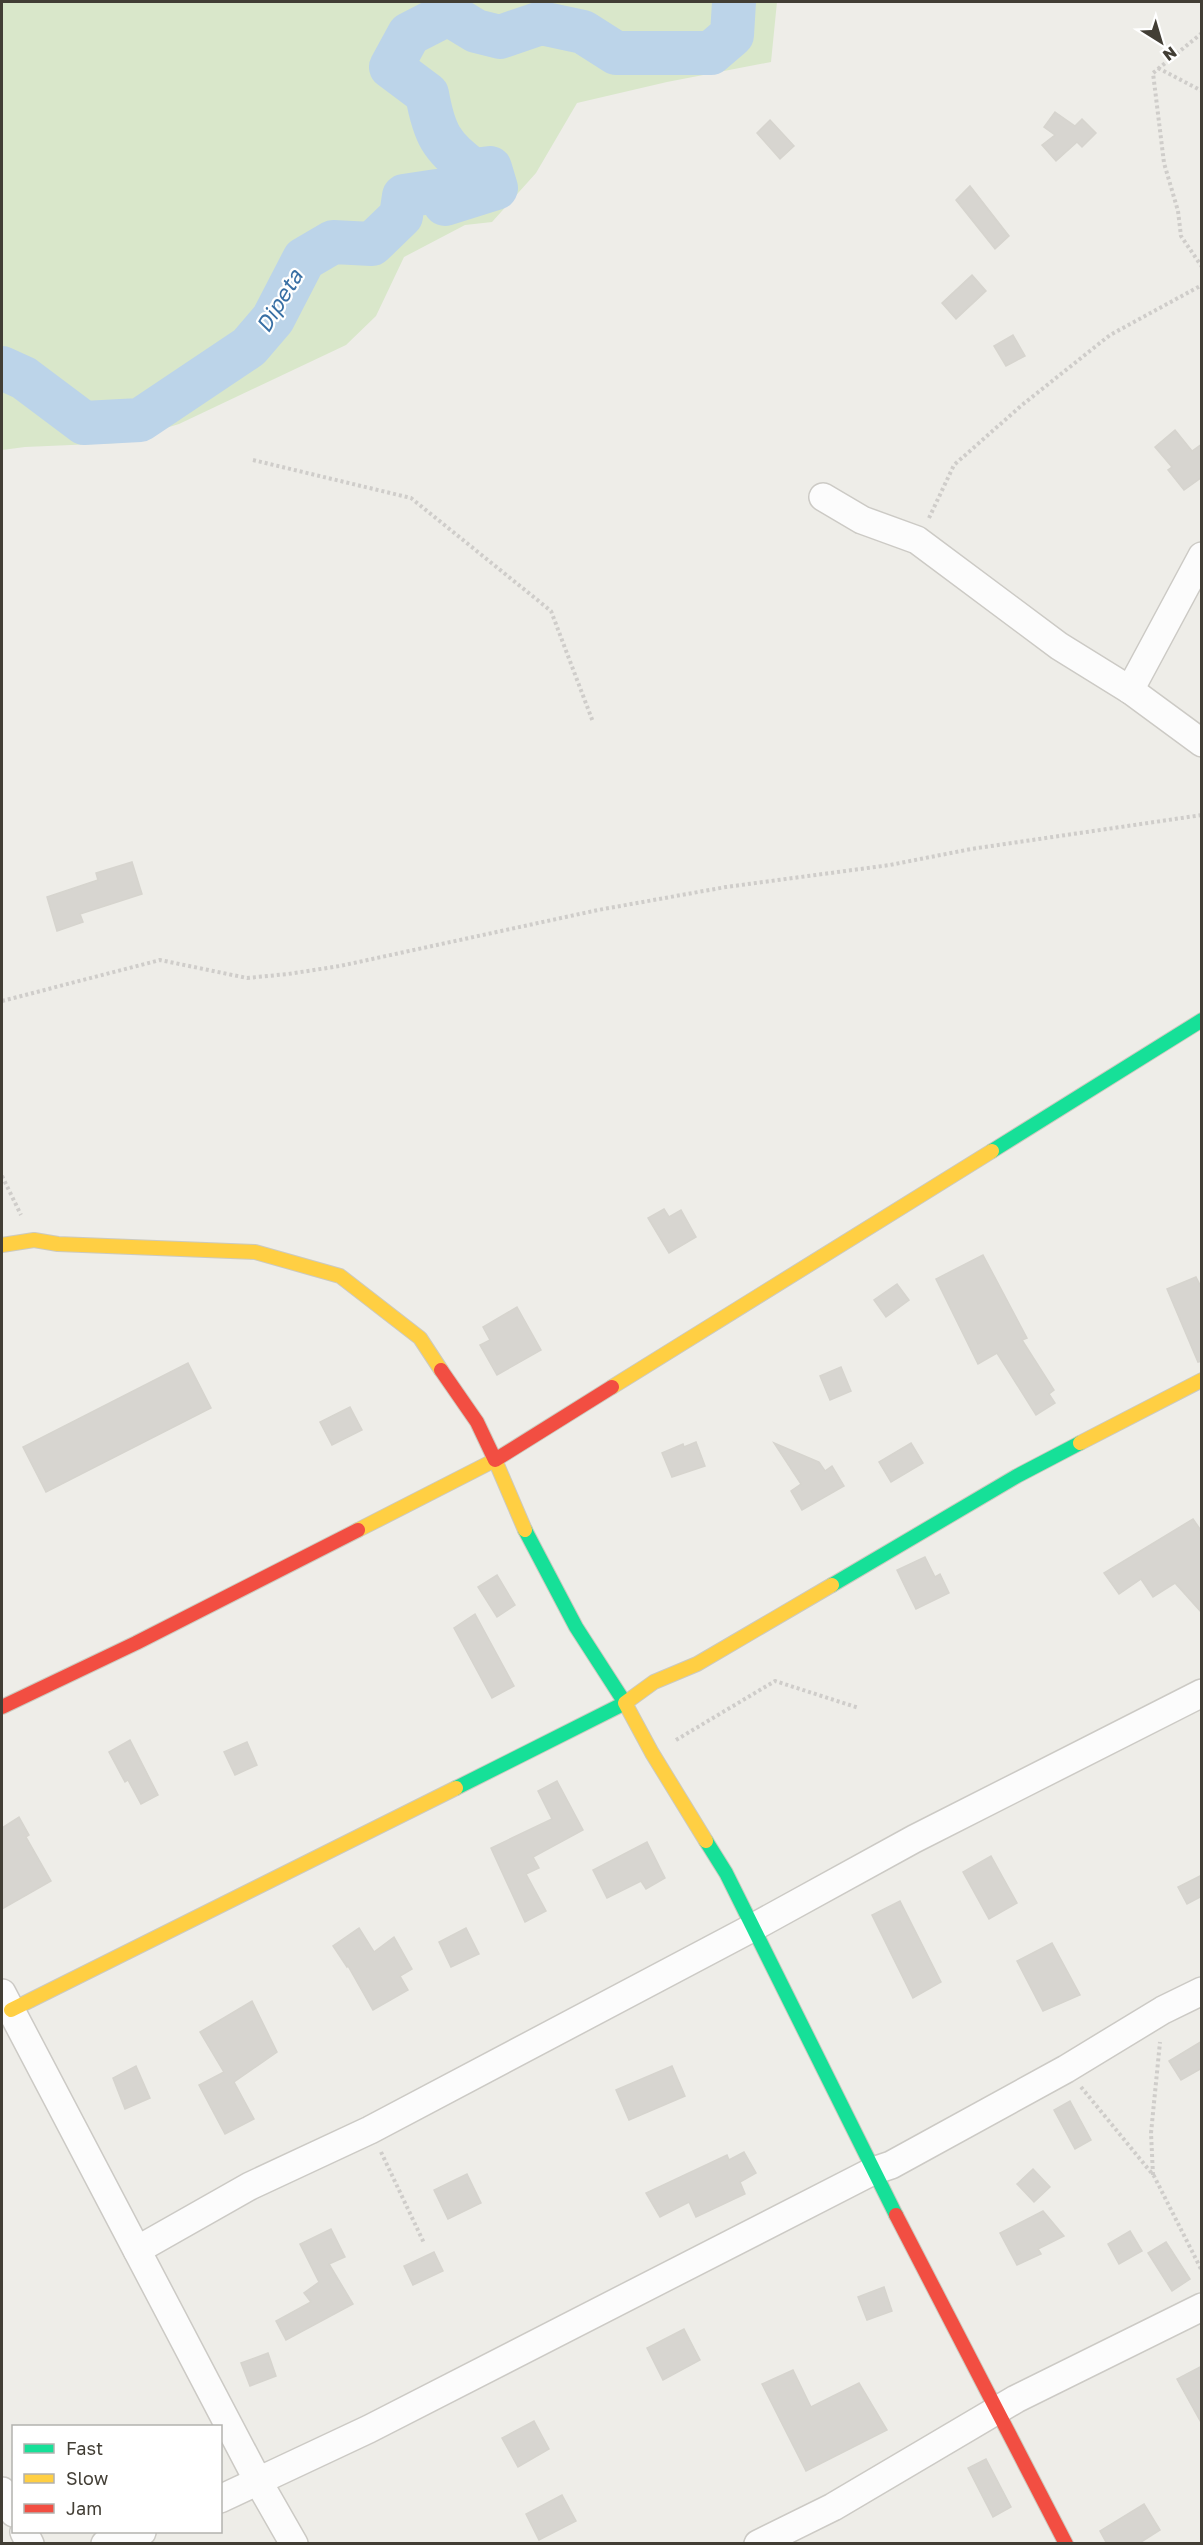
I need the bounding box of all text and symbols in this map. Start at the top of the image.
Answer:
north arrow [1131,12,1191,72]
text: N [1159,42,1181,66]
water label: Dipeta [249,263,309,337]
legend [12,2425,222,2533]
text: Fast [66,2437,103,2459]
text: Slow [66,2467,109,2489]
text: Jam [66,2497,102,2519]

